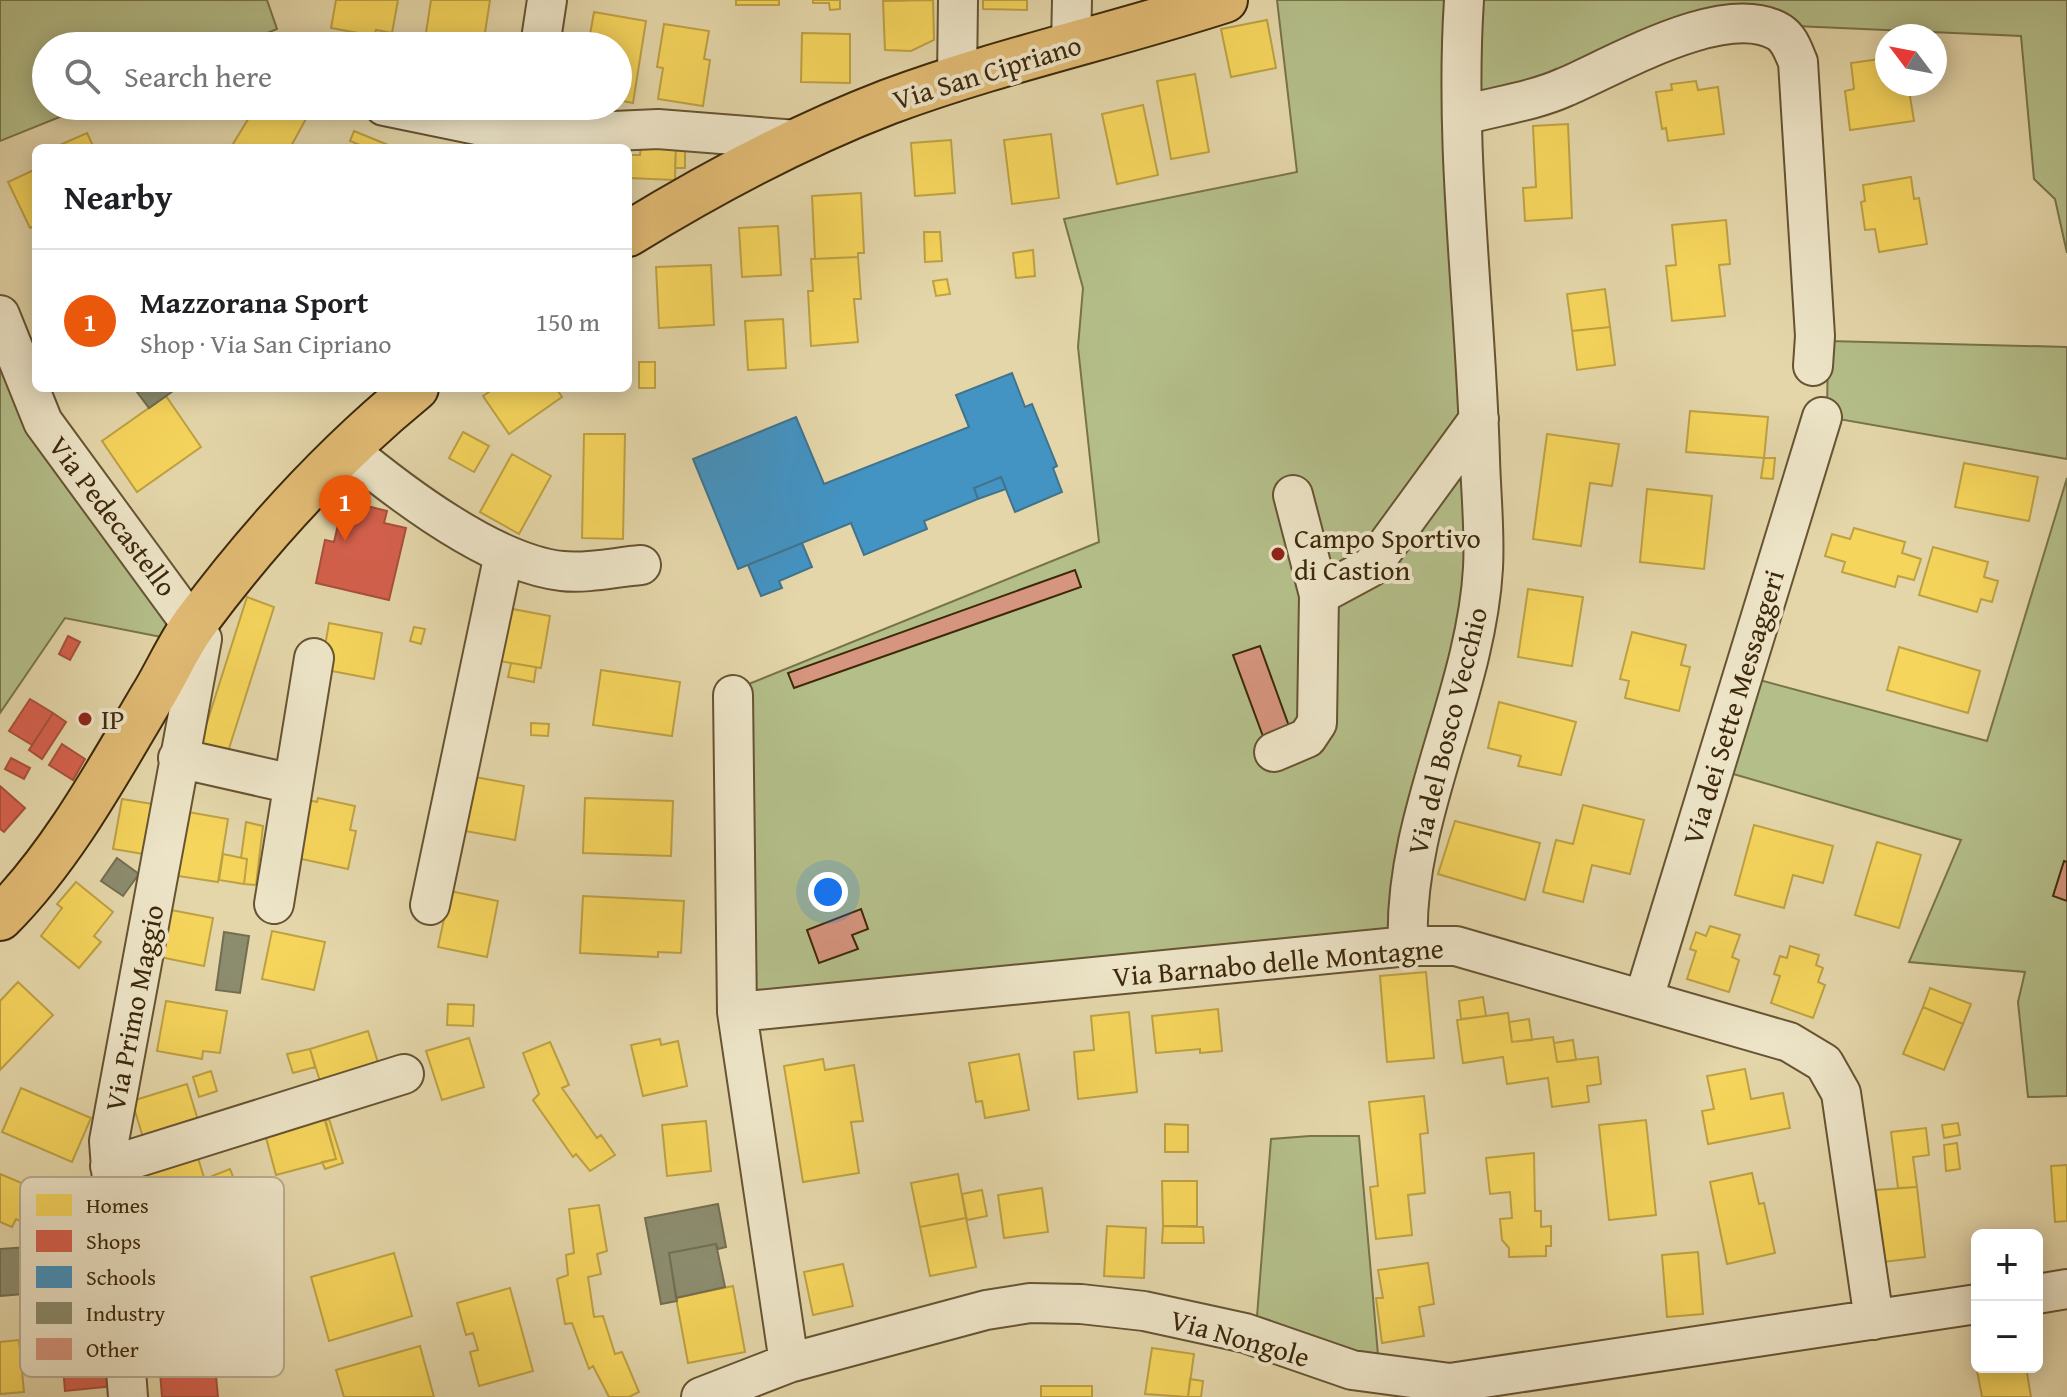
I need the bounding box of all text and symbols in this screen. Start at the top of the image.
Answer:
street label: Via San Cipriano [888,23,1086,120]
north arrow [1875,24,1947,96]
search box [32,32,632,120]
icon: search [60,54,104,98]
text: Search here [124,54,272,98]
text: Nearby [64,172,173,221]
text: Mazzorana Sport [140,280,368,324]
text: 1 [83,302,97,341]
text: 150 m [535,302,600,341]
text: Shop · Via San Cipriano [140,324,392,363]
street label: Via Pedecastello [39,427,187,605]
pin: 1 [319,475,371,541]
place label: Campo Sportivo di Castion [1294,517,1481,590]
marker: Campo Sportivo di Castion [1269,545,1287,563]
street label: Via dei Sette Messaggeri [1671,564,1794,849]
street label: Via del Bosco Vecchio [1396,603,1497,859]
place label: IP [101,698,125,739]
marker: IP [76,710,94,728]
your location [808,872,848,912]
street label: Via Primo Maggio [93,901,174,1115]
street label: Via Barnabo delle Montagne [1111,927,1445,996]
legend [20,1177,284,1377]
text: Homes [86,1189,149,1221]
text: Shops [86,1225,141,1257]
map controls [1971,1229,2043,1373]
button: + [1971,1229,2043,1301]
text: Schools [86,1261,156,1293]
text: Industry [86,1297,165,1329]
street label: Via Nongole [1166,1298,1315,1377]
button: − [1971,1301,2043,1373]
text: Other [86,1333,139,1365]

